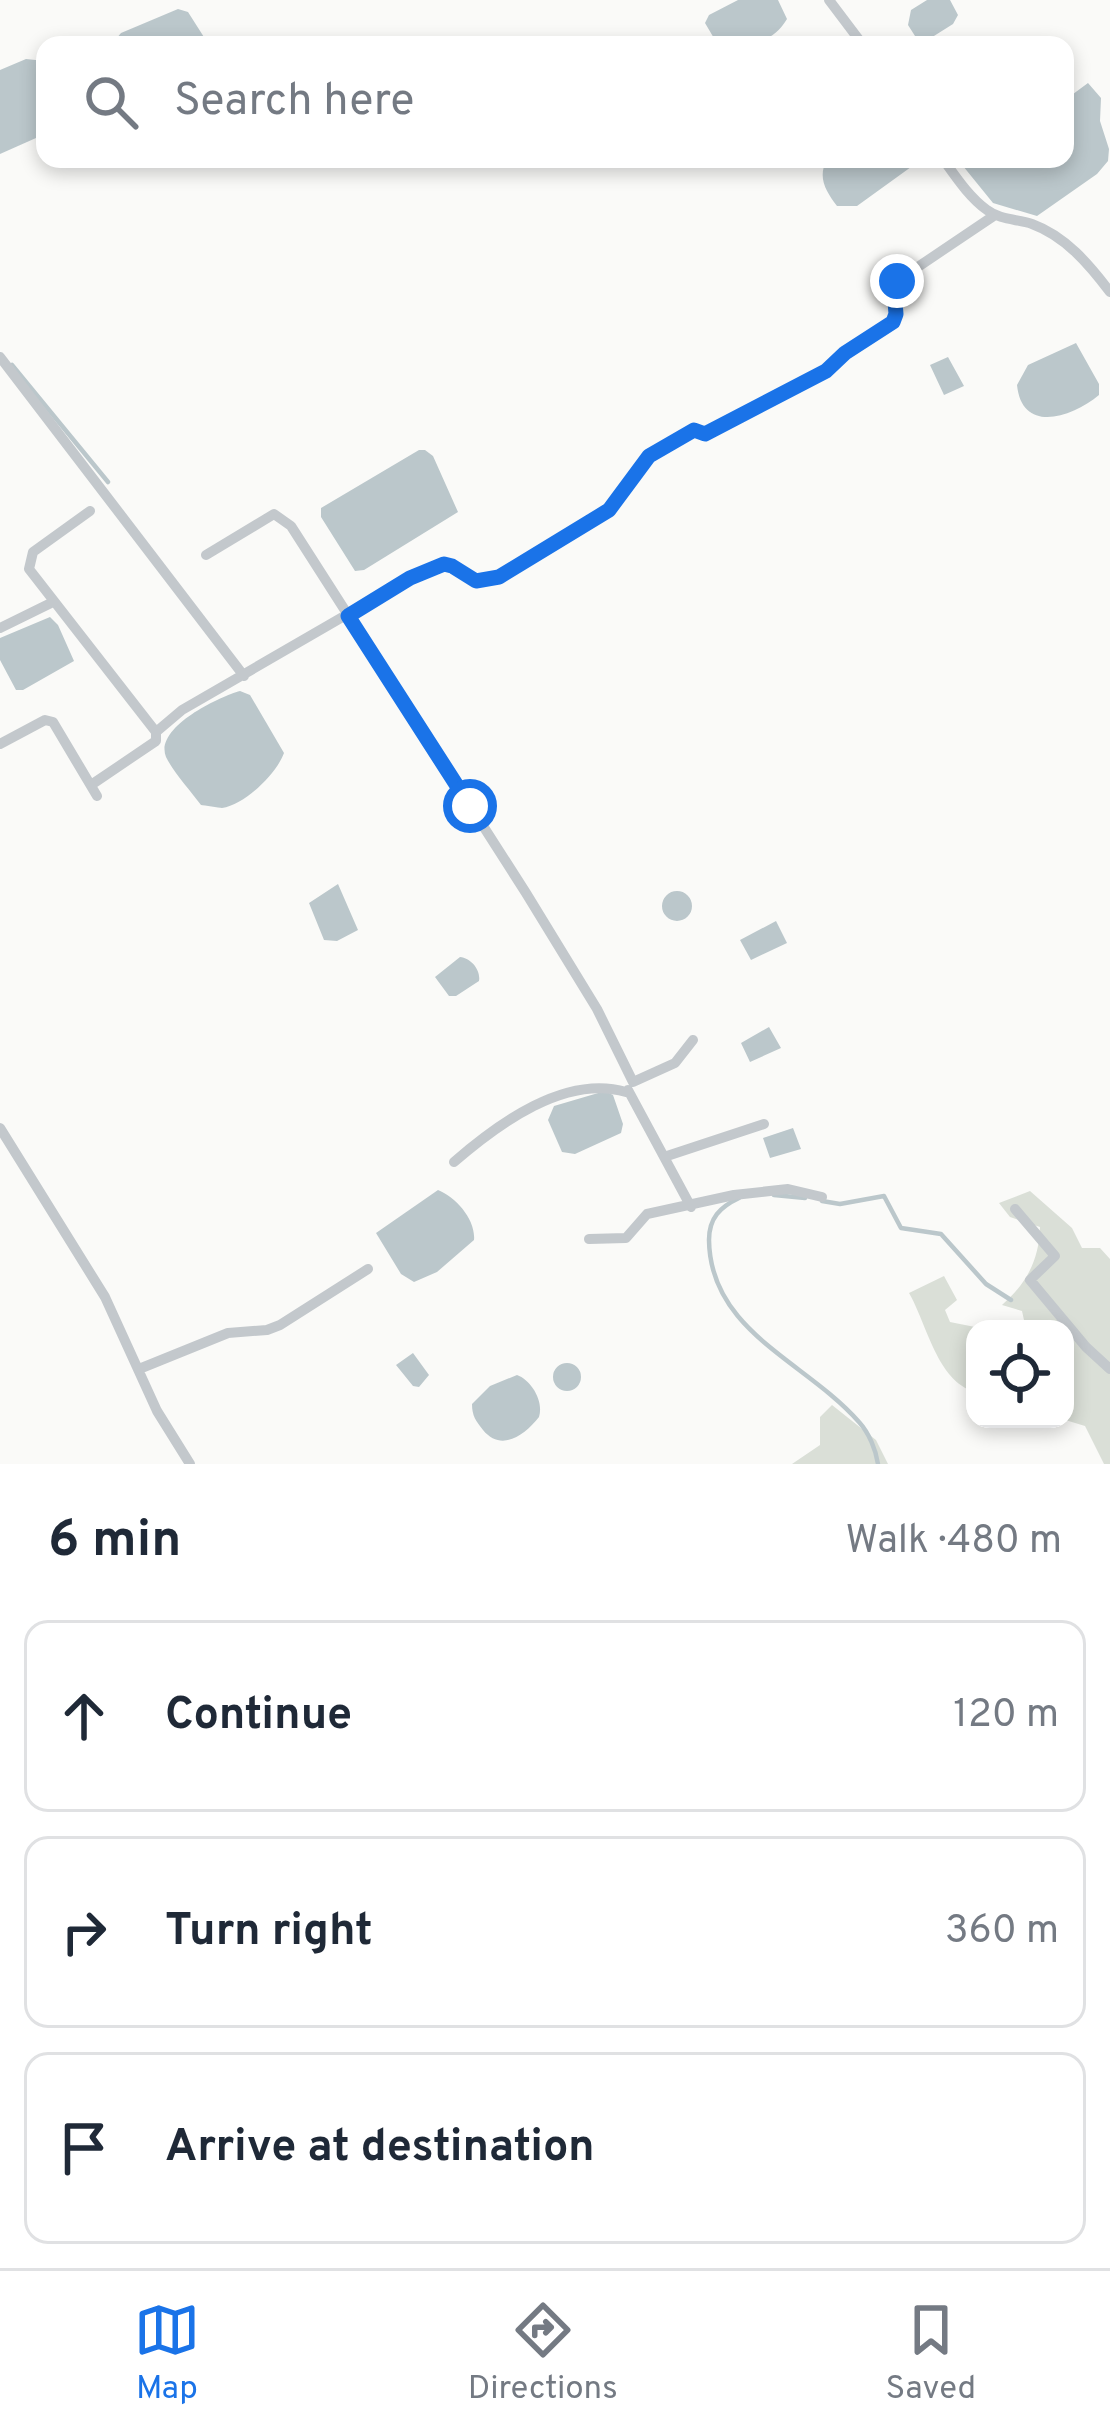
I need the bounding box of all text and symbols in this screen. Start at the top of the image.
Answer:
search box [36,36,1074,168]
icon: search [78,69,144,135]
text: Search here [174,74,414,131]
route end [870,254,924,308]
route start [443,779,497,833]
map controls [966,1320,1074,1428]
button: locate [966,1320,1074,1428]
text: 6 min [48,1510,181,1575]
text: Walk · 480 m [846,1518,1062,1567]
icon: ahead [51,1683,117,1749]
text: Continue [165,1688,352,1745]
text: 120 m [953,1692,1059,1741]
icon: right [51,1899,117,1965]
text: Turn right [165,1904,373,1961]
text: 360 m [945,1908,1059,1957]
icon: arrive [51,2115,117,2181]
text: Arrive at destination [165,2120,595,2177]
tab: Map [134,2297,200,2411]
tab: Directions [468,2297,618,2411]
tab: Saved [885,2297,976,2411]

